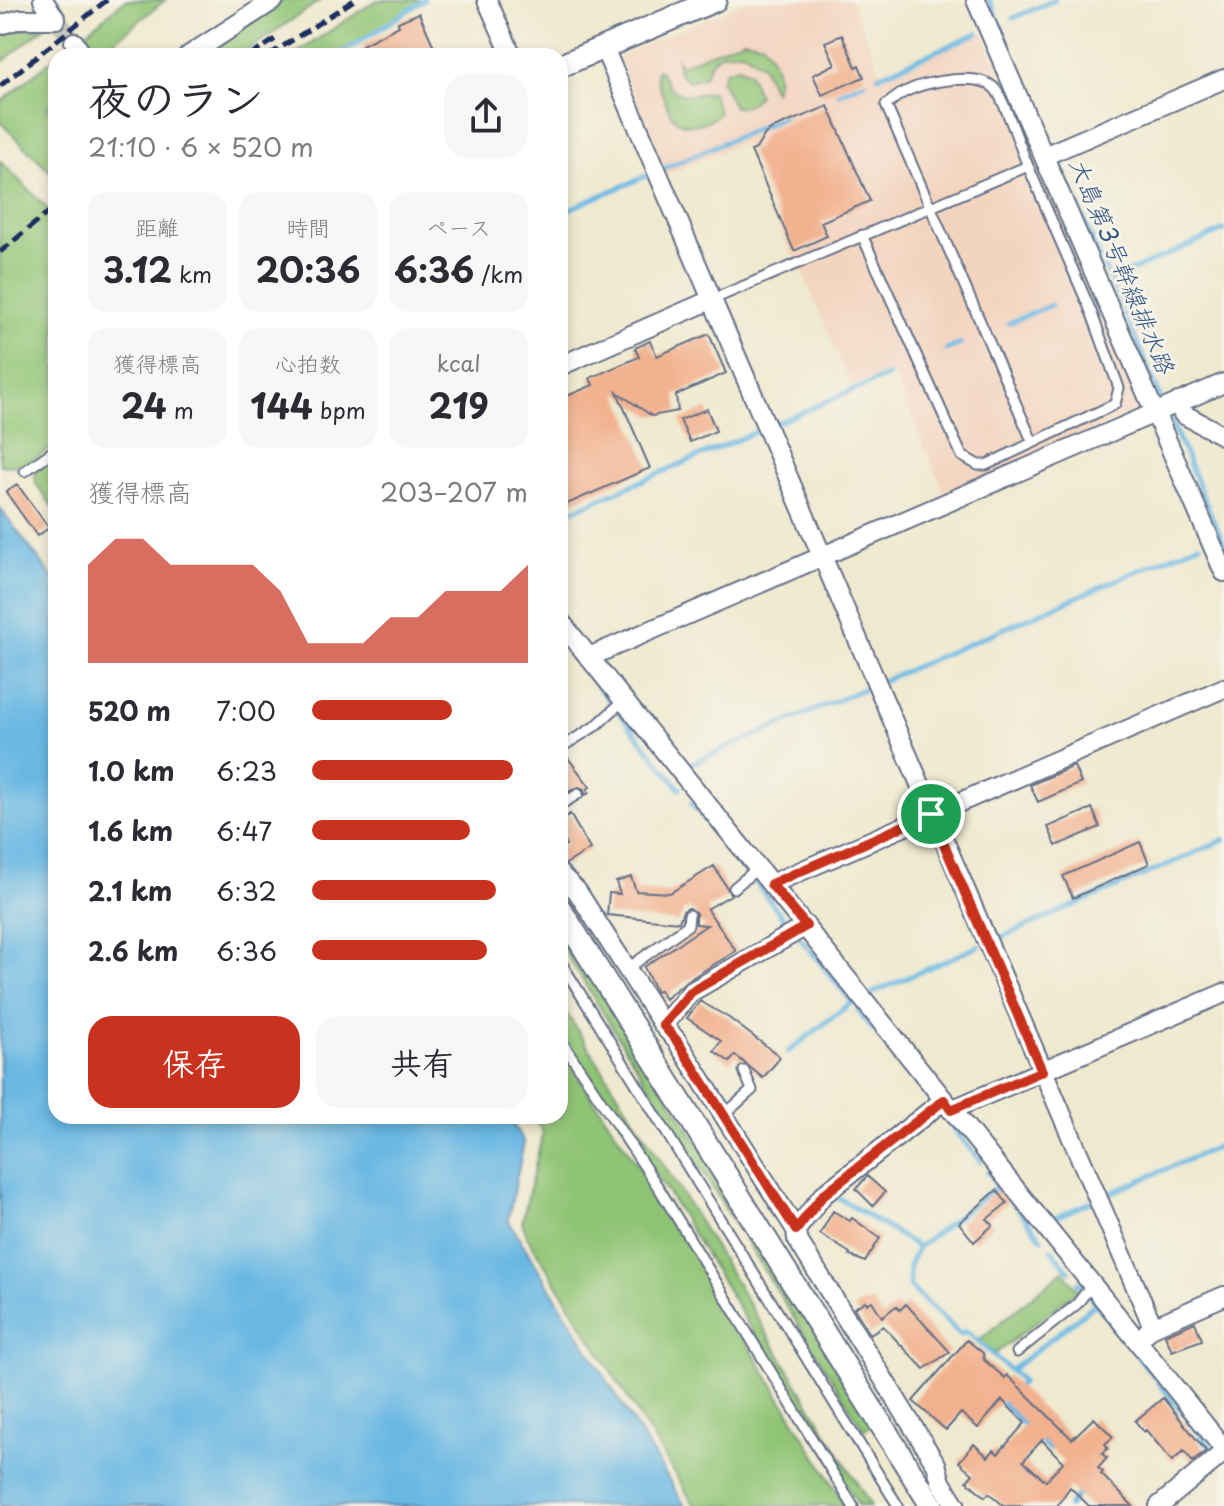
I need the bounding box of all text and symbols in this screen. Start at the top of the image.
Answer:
text: 夜のラン [88,64,264,130]
button: share [444,74,528,158]
text: 21:10 · 6 × 520 m [88,127,314,166]
water label: 大島第3号幹線排水路 [1061,151,1186,381]
text: 距離 [135,210,179,243]
text: 時間 [286,210,330,243]
text: ペース [426,210,491,243]
text: 3.12 [103,243,172,295]
text: 20:36 [256,243,360,295]
text: 6:36 [394,243,474,295]
text: km [172,257,212,290]
text: /km [474,257,523,290]
text: 獲得標高 [113,346,201,379]
text: 心拍数 [275,346,341,379]
text: kcal [437,346,481,379]
text: 24 [121,379,167,431]
text: 144 [250,379,313,431]
text: 219 [428,379,489,431]
text: m [167,393,194,426]
text: bpm [313,393,366,426]
text: 獲得標高 [88,472,192,511]
text: 203–207 m [380,472,528,511]
text: 520 m [88,691,171,730]
text: 7:00 [216,691,276,730]
text: 1.0 km [88,751,175,790]
text: 6:23 [216,751,277,790]
pin [897,780,965,848]
icon: arrive [909,792,953,836]
text: 1.6 km [88,811,173,850]
text: 6:47 [216,811,272,850]
text: 2.1 km [88,871,172,910]
text: 6:32 [216,871,277,910]
text: 2.6 km [88,931,178,970]
text: 6:36 [216,931,277,970]
button: 保存 [88,1016,300,1108]
button: 共有 [316,1016,528,1108]

